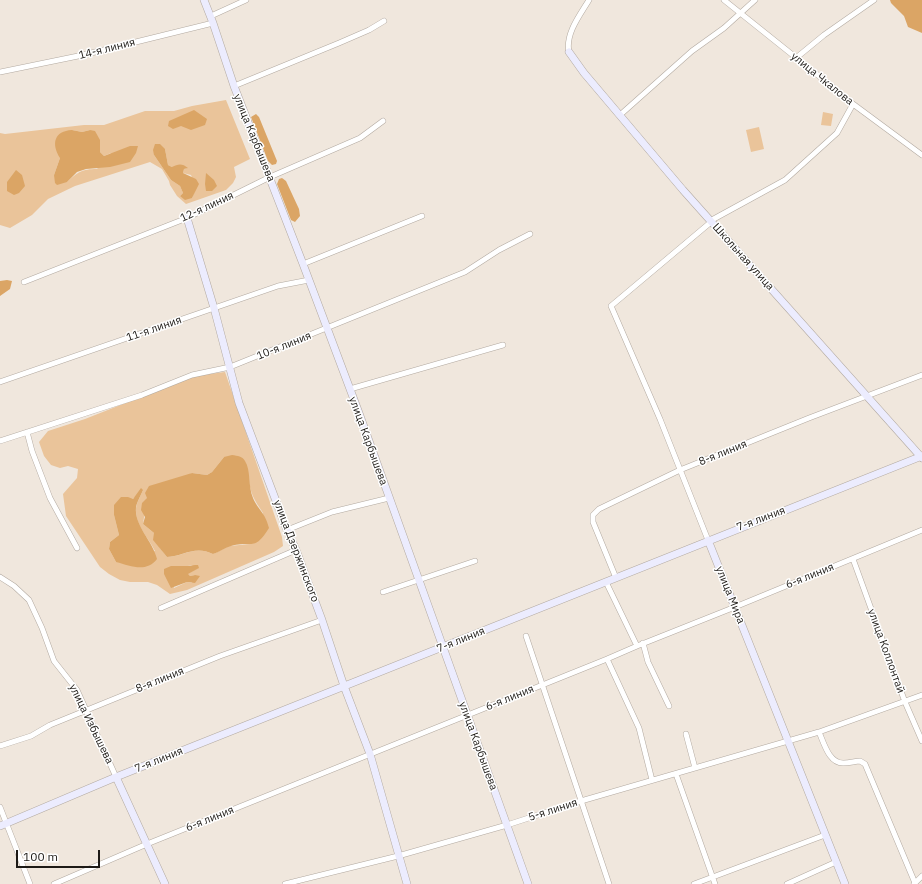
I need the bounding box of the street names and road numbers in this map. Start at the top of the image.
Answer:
street label: 14-я линия [77,36,137,62]
street label: улица Чкалова [788,50,856,108]
street label: улица Карбышева [230,92,278,184]
street label: 12-я линия [178,189,236,225]
street label: Школьная улица [709,221,777,293]
street label: 11-я линия [125,313,183,345]
street label: 10-я линия [255,329,313,363]
street label: улица Карбышева [346,395,390,487]
street label: 8-я линия [697,437,749,469]
street label: улица Дзержинского [270,498,322,604]
street label: 7-я линия [735,504,787,534]
street label: 6-я линия [784,560,836,592]
street label: улица Мира [713,564,747,626]
street label: улица Коллонтай [865,607,907,695]
street label: 7-я линия [435,624,487,656]
street label: 8-я линия [134,664,186,696]
street label: улица Избышева [66,682,116,766]
street label: 6-я линия [484,682,536,714]
street label: улица Карбышева [456,700,500,792]
street label: 7-я линия [133,744,185,776]
street label: 5-я линия [527,796,579,824]
street label: 6-я линия [184,803,236,835]

